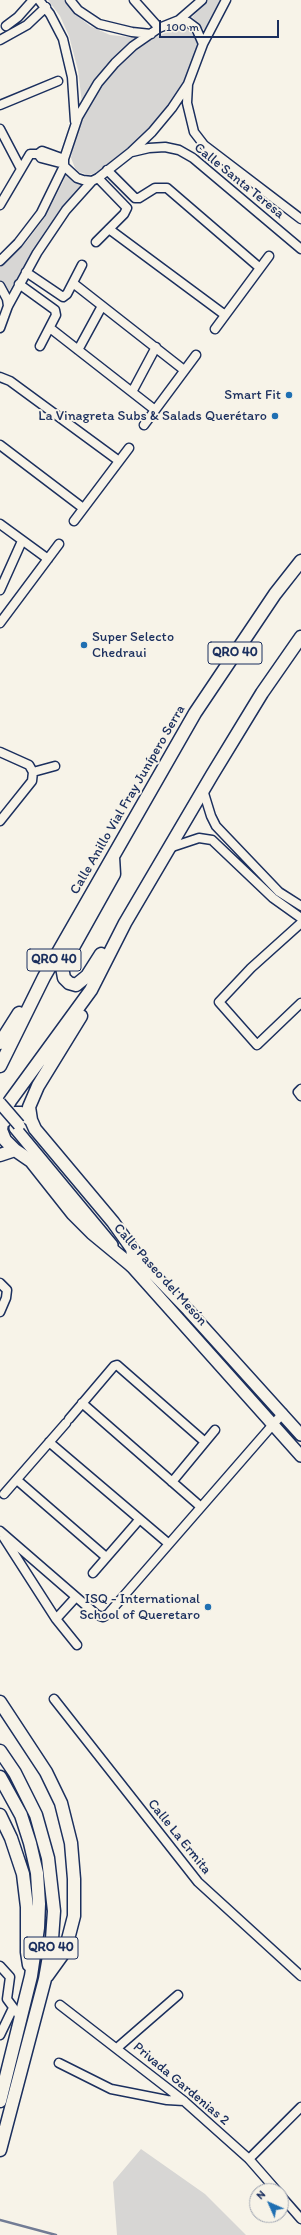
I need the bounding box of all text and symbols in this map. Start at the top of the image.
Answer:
scale bar [161,12,281,38]
text: 100 m [166,20,199,34]
street label: Calle Santa Teresa [190,139,288,223]
place label: Smart Fit [224,387,281,403]
marker: Smart Fit [284,390,294,400]
place label: La Vinagreta Subs & Salads Querétaro [38,408,267,424]
marker: La Vinagreta Subs & Salads Querétaro [270,411,280,421]
place label: Super Selecto Chedraui [92,629,174,662]
marker: Super Selecto Chedraui [79,640,89,650]
road number: QRO 40 [208,642,262,664]
street label: Calle Anillo Vial Fray Junípero Serra [67,702,189,898]
road number: QRO 40 [27,949,81,971]
street label: Calle Paseo del Mesón [110,1220,210,1330]
place label: ISQ - International School of Queretaro [79,1591,200,1624]
marker: ISQ - International School of Queretaro [203,1602,213,1612]
street label: Calle La Ermita [144,1796,214,1878]
road number: QRO 40 [24,1937,78,1959]
street label: Privada Gardenias 2 [129,2039,233,2129]
north arrow [249,2183,289,2223]
text: N [254,2188,268,2202]

